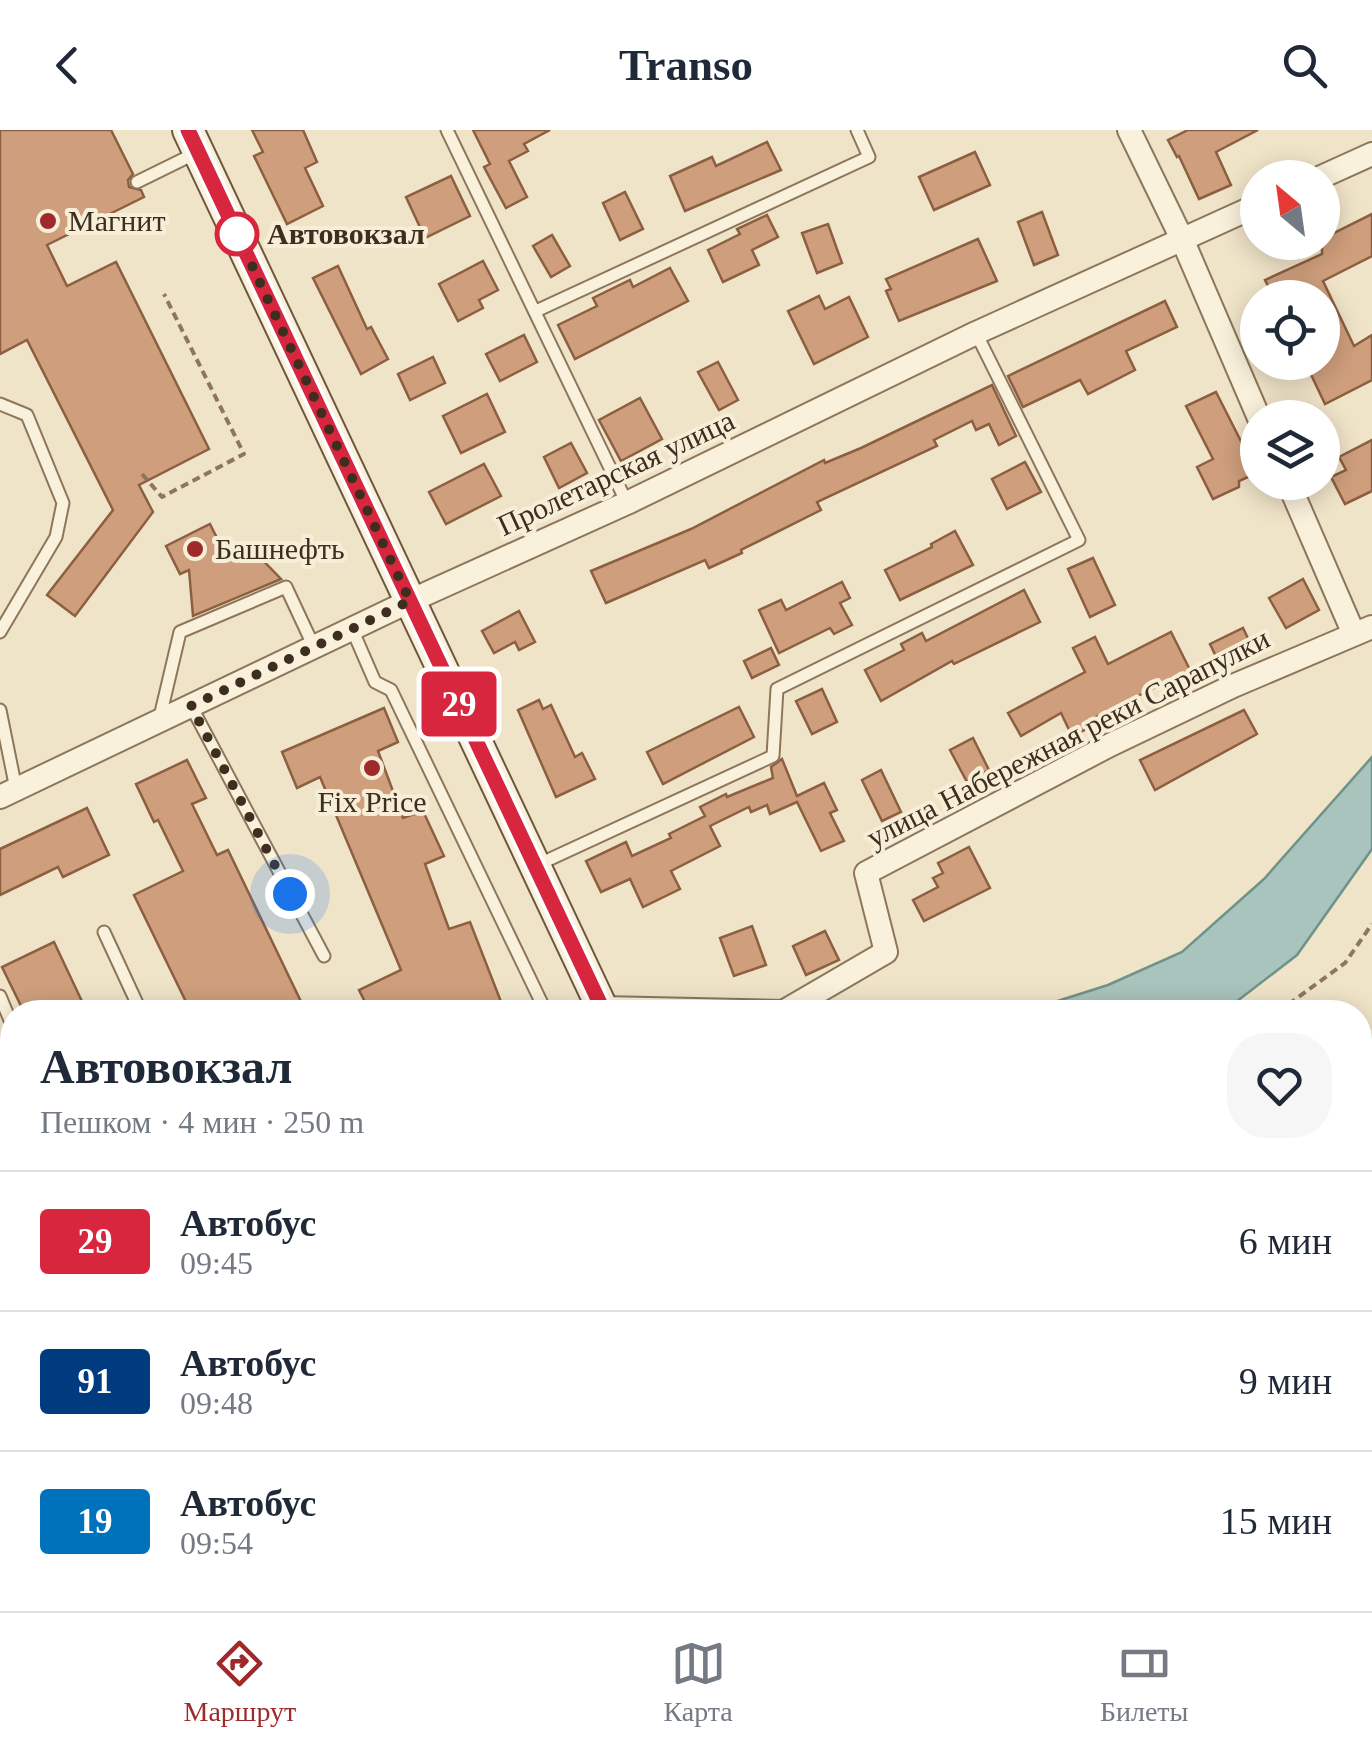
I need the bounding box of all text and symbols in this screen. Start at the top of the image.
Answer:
icon: back [40,38,95,93]
icon: search [1277,38,1332,93]
text: Transo [619,40,753,90]
north arrow [1240,160,1340,260]
map controls [1240,160,1340,500]
place label: Магнит [68,204,166,237]
marker: Магнит [37,210,59,232]
marker: Автовокзал [216,213,258,255]
place label: Автовокзал [267,217,425,250]
button: locate [1240,280,1340,380]
button: layers [1240,400,1340,500]
street label: Пролетарская улица [492,403,739,542]
place label: Башнефть [215,532,345,565]
marker: Башнефть [184,538,206,560]
street label: улица Набережная реки Сарапулки [861,621,1275,854]
line badge: 29 [414,672,504,736]
text: 29 [442,685,477,724]
marker: Fix Price [361,757,383,779]
place label: Fix Price [317,785,427,818]
your location [265,869,315,919]
button: heart [1227,1033,1332,1138]
text: Автовокзал [40,1040,292,1093]
text: Пешком · 4 мин · 250 m [40,1104,364,1140]
text: Автобус [180,1202,316,1244]
text: 6 мин [1239,1220,1332,1262]
text: 29 [78,1222,113,1261]
text: 09:45 [180,1245,253,1281]
text: Автобус [180,1342,316,1384]
text: 9 мин [1239,1360,1332,1402]
text: 91 [78,1362,113,1401]
text: 09:48 [180,1385,253,1421]
text: Автобус [180,1482,316,1524]
text: 15 мин [1220,1500,1332,1542]
text: 19 [78,1502,113,1541]
text: 09:54 [180,1525,253,1561]
tab: Маршрут [184,1636,296,1728]
tab: Карта [663,1636,733,1728]
tab: Билеты [1100,1636,1188,1728]

